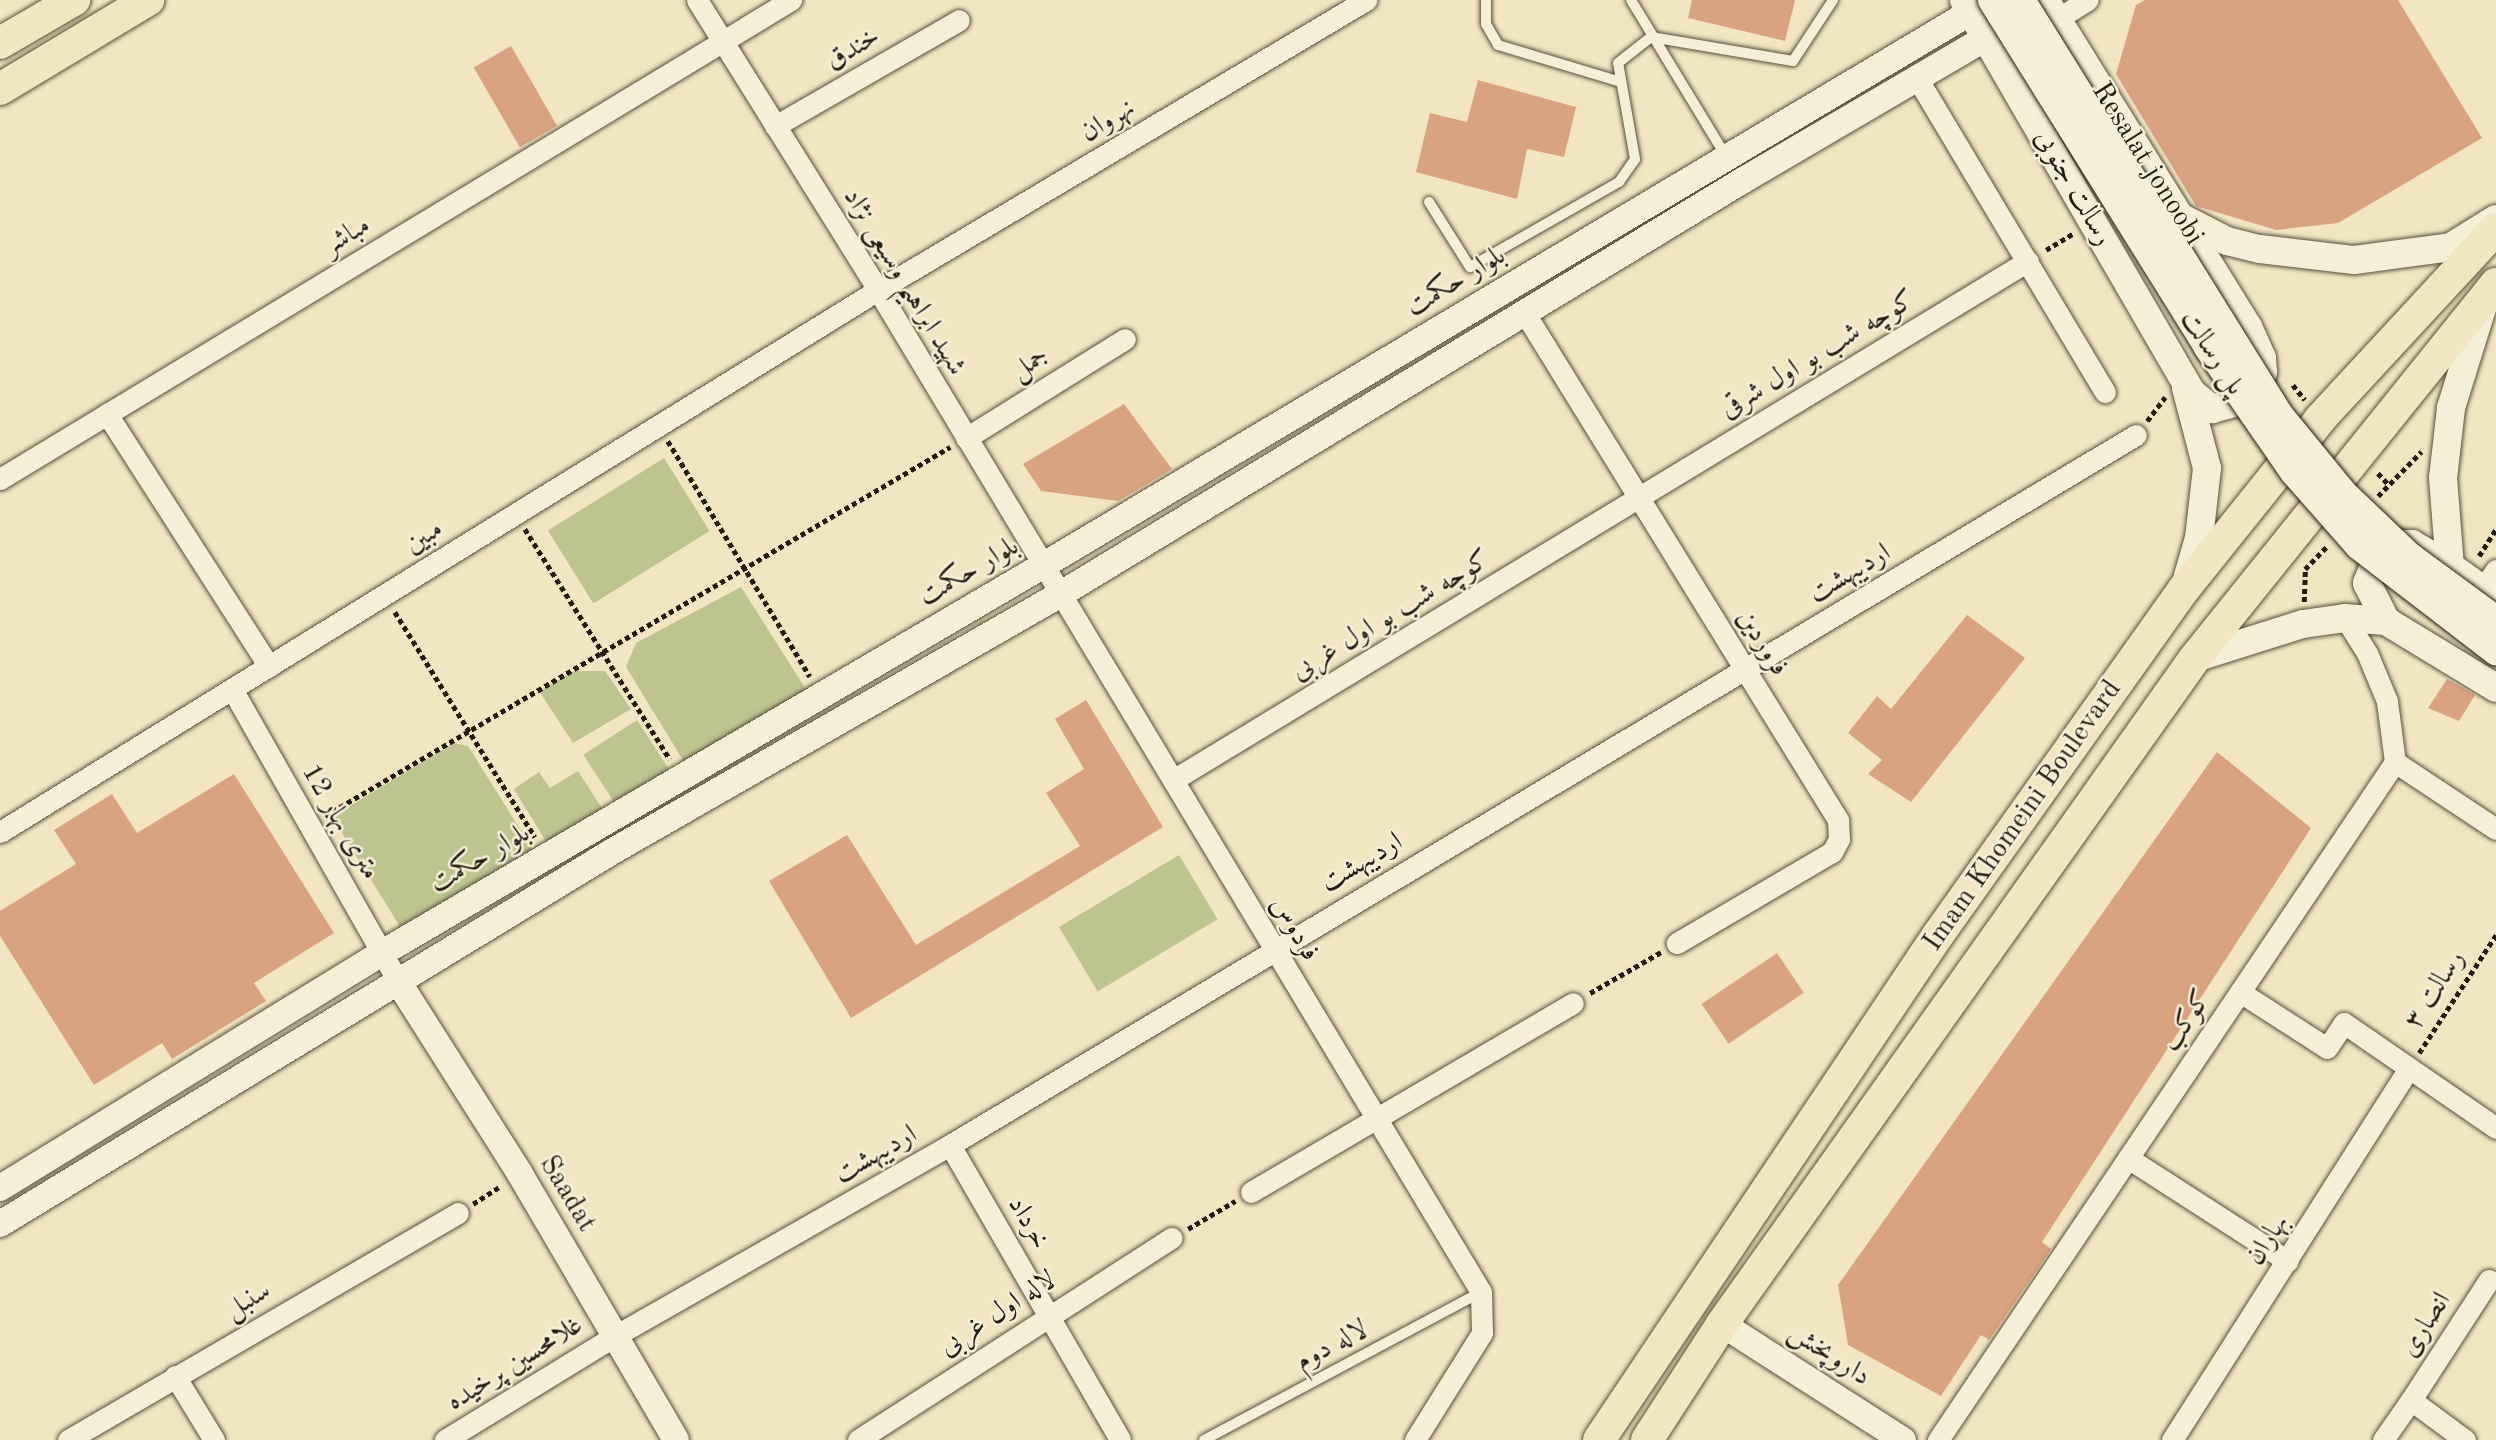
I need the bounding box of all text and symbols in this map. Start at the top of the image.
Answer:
street label: خندق [820,20,886,78]
street label: Resalat jonoobi [2084,76,2210,252]
street label: نهروان [1075,92,1141,150]
street label: رسالت جنوبی [2026,124,2120,252]
street label: شهید ابراهیم وسیعی نژاد [835,182,973,382]
street label: مباشر [317,209,377,263]
street label: بلوار حکمت [1400,239,1512,325]
street label: کوچه شب بو اول شرقی [1714,283,1922,427]
street label: پل رسالت [2172,304,2252,402]
street label: جمل [1005,340,1055,388]
street label: مبین [399,512,449,562]
street label: بلوار حکمت [913,530,1025,614]
street label: اردیبهشت [1803,536,1897,612]
street label: کوچه شب بو اول غربی [1285,543,1497,689]
street label: فروردین [1729,603,1795,683]
street label: Imam Khomeini Boulevard [1917,674,2129,958]
street label: 12 متری بهار [293,758,387,886]
street label: بلوار حکمت [424,817,536,901]
street label: اردیبهشت [1315,825,1409,901]
street label: فردوس [1262,891,1326,967]
street label: رسالت ۳ [2397,944,2473,1036]
street label: کوکب [2154,984,2220,1058]
street label: اردیبهشت [829,1118,923,1192]
street label: Saadat [531,1150,603,1238]
street label: خرداد [999,1190,1057,1256]
street label: بهاران [2239,1208,2297,1272]
street label: لاله اول غربی [933,1264,1063,1364]
street label: سنبل [219,1275,277,1327]
street label: انصاری [2393,1286,2459,1364]
street label: غلامحسین پرخیده [441,1309,589,1419]
street label: لاله دوم [1290,1313,1374,1379]
street label: داروپخش [1781,1316,1877,1394]

